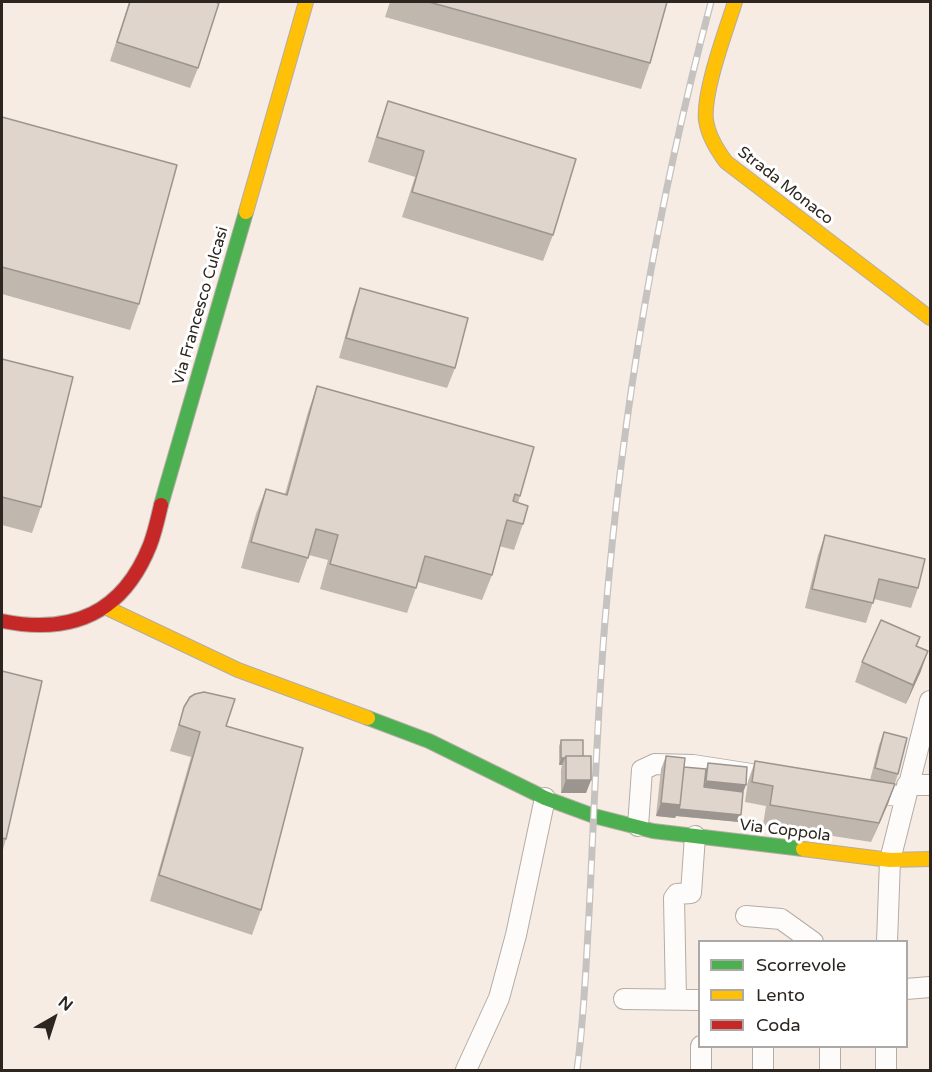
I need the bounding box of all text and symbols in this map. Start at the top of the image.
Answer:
street label: Strada Monaco [733,143,837,229]
street label: Via Francesco Culcasi [169,225,233,387]
street label: Via Coppola [738,816,832,846]
legend [698,940,908,1048]
text: Scorrevole [756,954,846,976]
text: Lento [756,984,805,1006]
north arrow [24,988,84,1048]
text: N [54,992,77,1016]
text: Coda [756,1014,801,1036]

